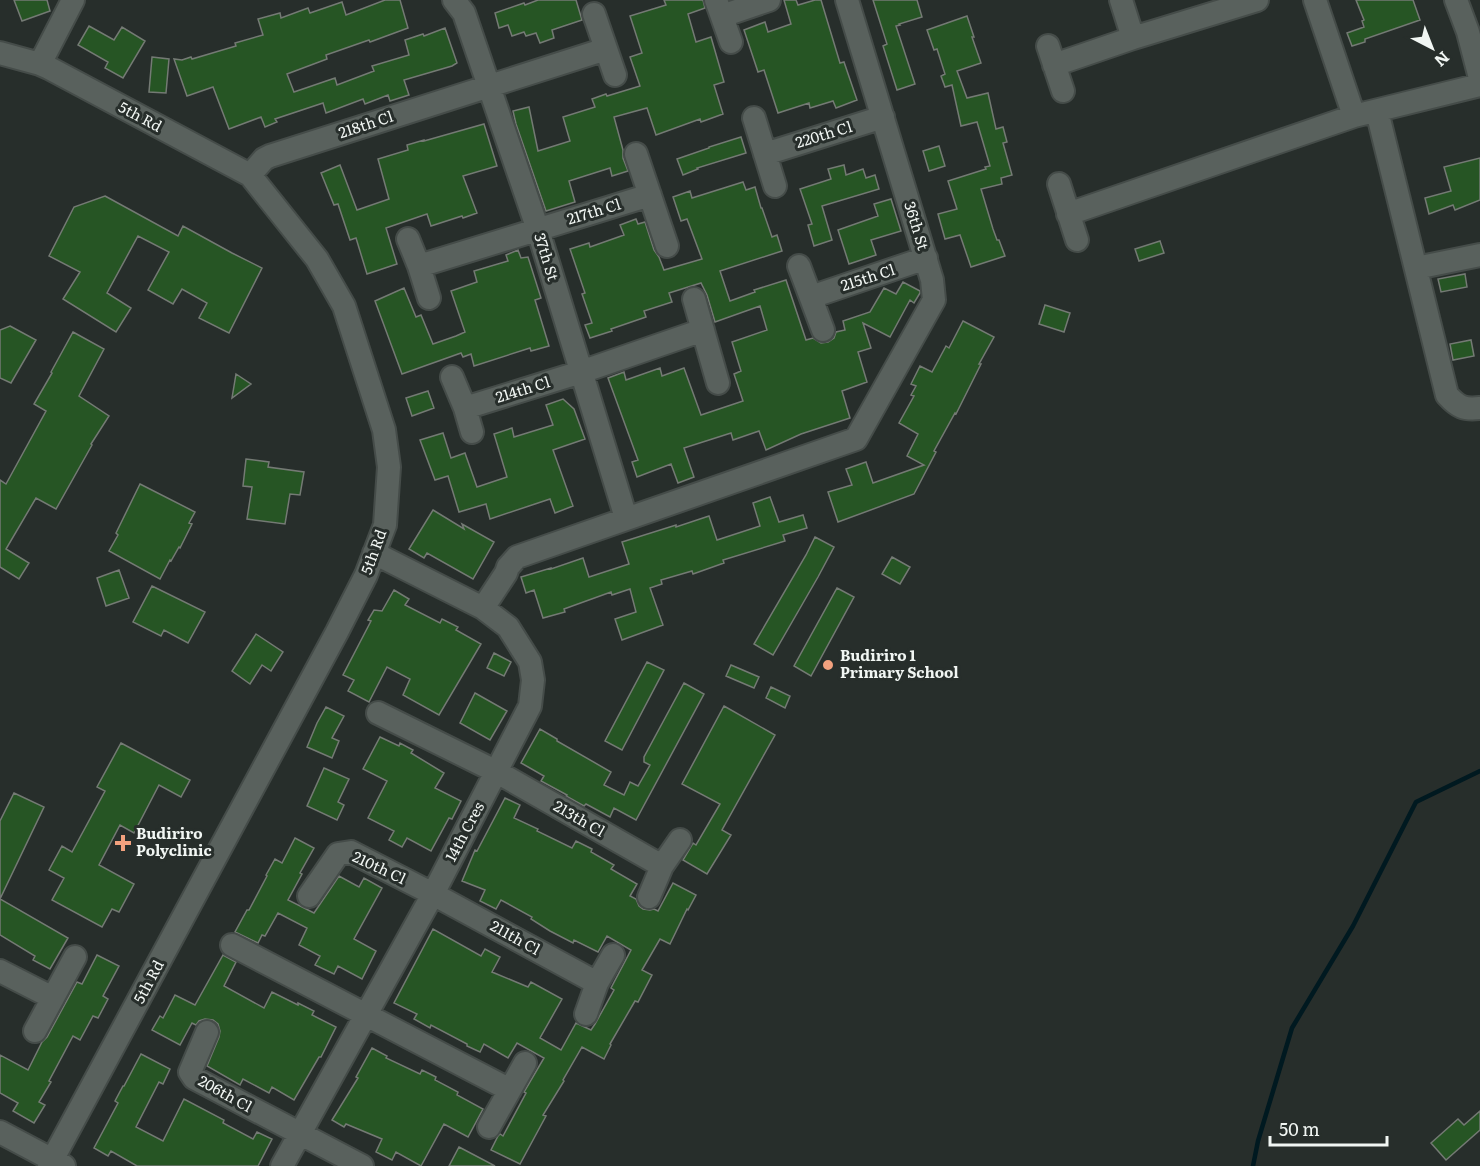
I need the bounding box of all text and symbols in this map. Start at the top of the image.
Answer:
north arrow [1402,18,1462,78]
text: N [1430,46,1456,73]
street label: 5th Rd [115,95,167,137]
street label: 218th Cl [335,104,396,143]
street label: 220th Cl [792,114,855,153]
street label: 217th Cl [564,191,623,230]
street label: 36th St [899,198,936,253]
street label: 37th St [529,230,566,283]
street label: 215th Cl [838,257,898,296]
street label: 214th Cl [493,369,553,408]
street label: 5th Rd [354,526,391,577]
place label: Budiriro 1 Primary School [840,643,959,683]
marker: Budiriro 1 Primary School [821,658,835,672]
street label: 213th Cl [550,794,610,842]
street label: 14th Cres [438,797,489,865]
place label: Budiriro Polyclinic [136,821,212,861]
marker: Budiriro Polyclinic [114,834,132,852]
street label: 210th Cl [349,844,410,889]
street label: 211th Cl [486,913,545,960]
street label: 5th Rd [127,955,169,1007]
street label: 206th Cl [194,1068,257,1117]
scale bar [1270,1109,1387,1147]
text: 50 m [1279,1115,1320,1142]

